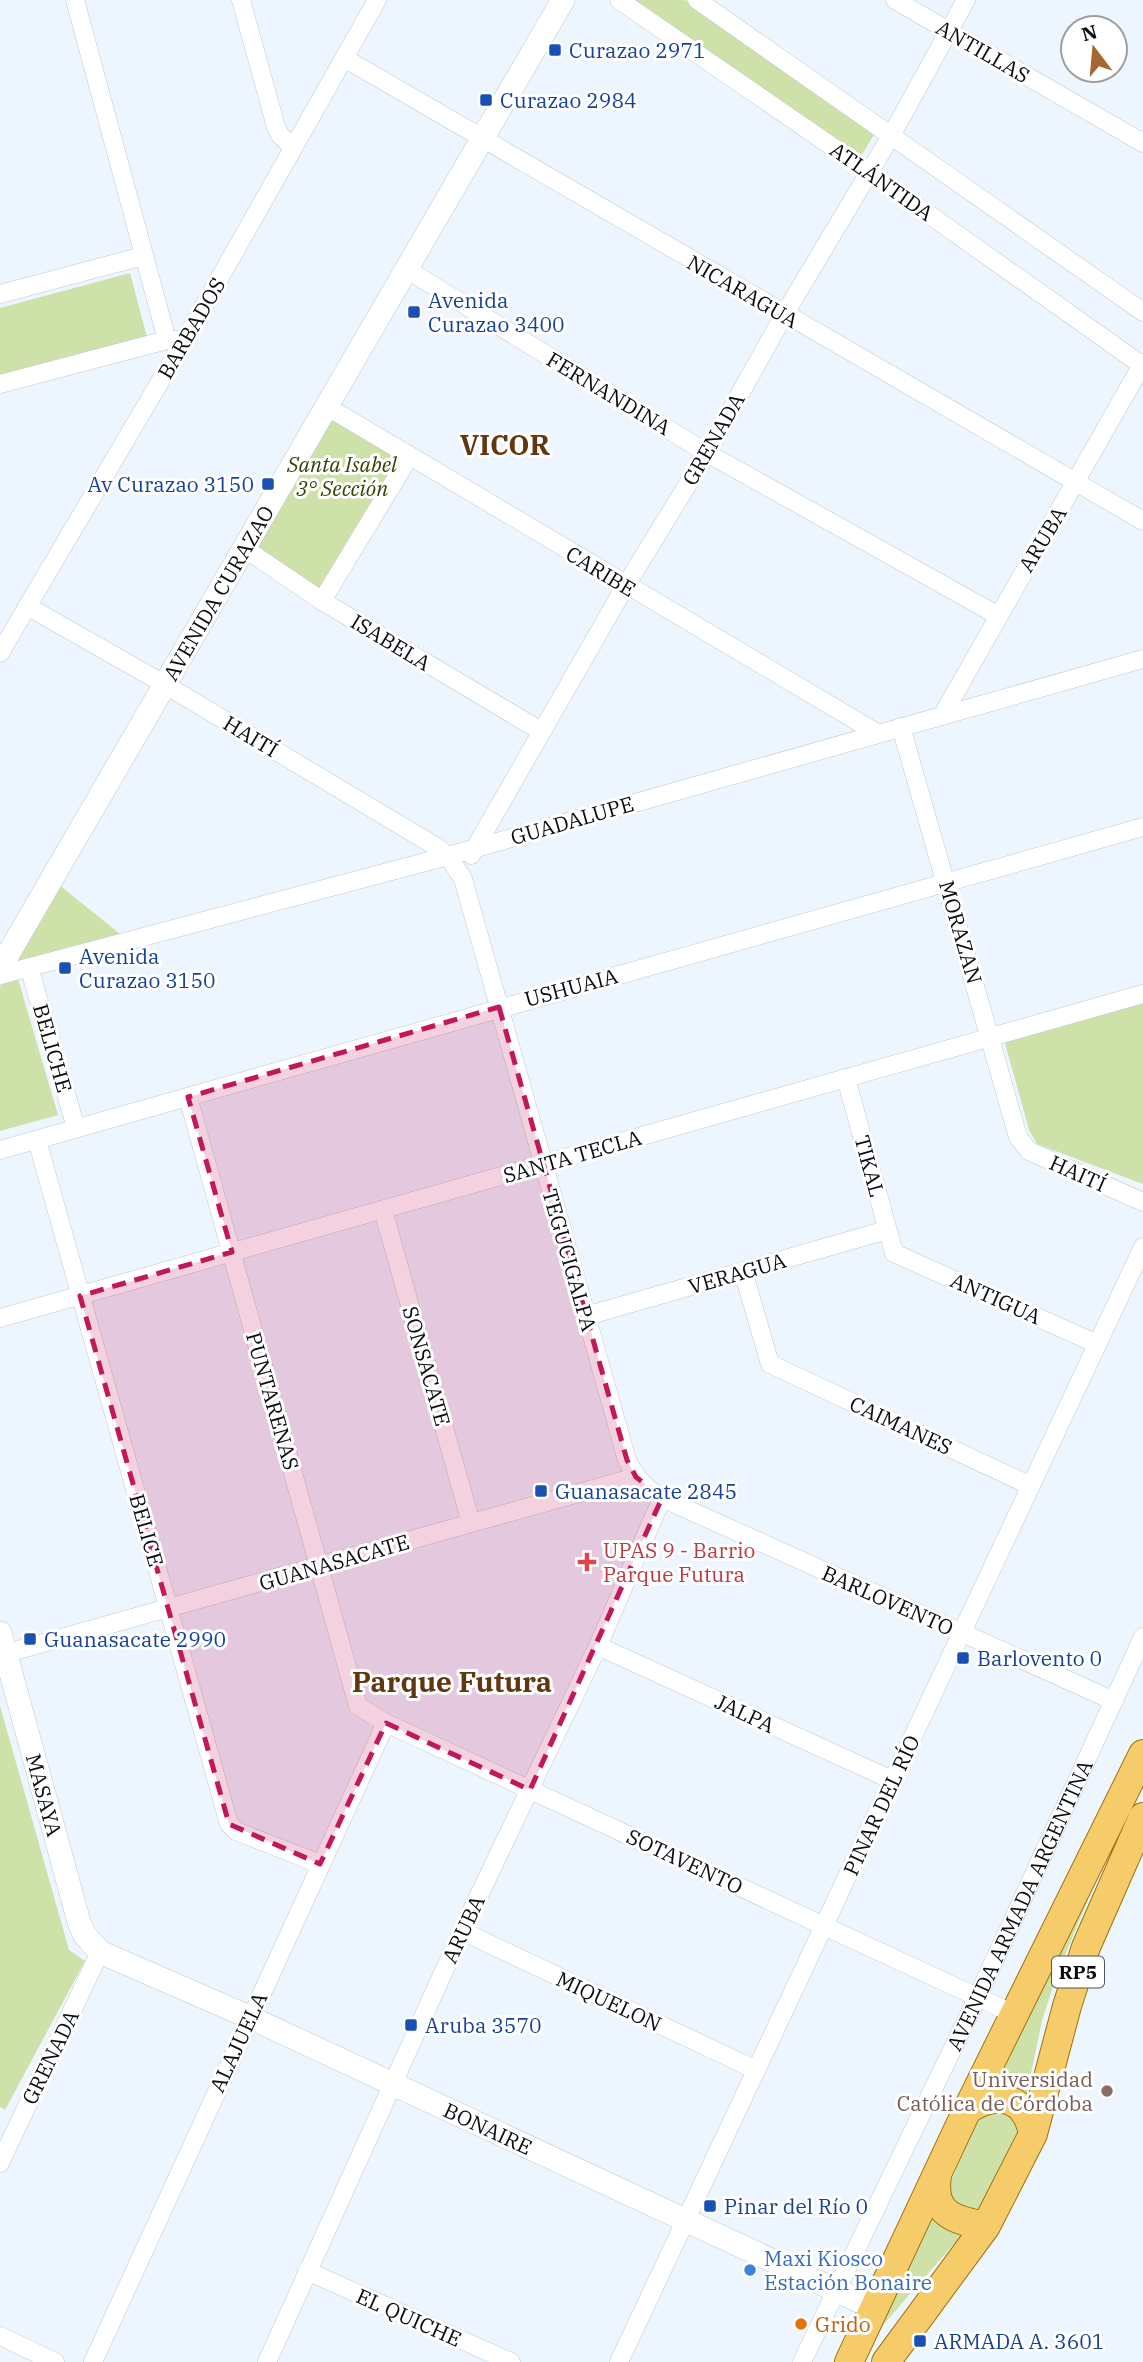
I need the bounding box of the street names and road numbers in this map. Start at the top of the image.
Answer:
street label: ANTILLAS [931,13,1035,89]
street label: ATLÁNTIDA [825,135,940,227]
street label: NICARAGUA [682,248,804,334]
street label: BARBADOS [151,272,231,384]
street label: FERNANDINA [542,345,677,441]
street label: GRENADA [675,387,751,490]
street label: AVENIDA CURAZAO [156,500,280,686]
street label: ARUBA [1012,501,1073,577]
street label: CARIBE [561,539,641,603]
street label: ISABELA [346,607,437,677]
street label: HAITÍ [218,709,284,763]
street label: GUADALUPE [507,789,637,851]
street label: MORAZAN [933,877,989,987]
street label: USHUAIA [521,961,621,1013]
street label: BELICHE [27,1000,79,1096]
street label: SANTA TECLA [500,1123,645,1189]
street label: TIKAL [848,1132,892,1200]
street label: HAITÍ [1045,1148,1111,1198]
street label: TEGUCIGALPA [536,1185,604,1335]
street label: VERAGUA [685,1246,790,1300]
street label: ANTIGUA [946,1266,1046,1331]
street label: SONSACATE [397,1303,457,1429]
street label: PUNTARENAS [240,1329,306,1473]
street label: CAIMANES [845,1389,957,1461]
street label: BELICE [123,1490,171,1570]
street label: GUANASACATE [256,1527,412,1597]
street label: BARLOVENTO [818,1558,958,1642]
street label: JALPA [711,1687,780,1739]
street label: PINAR DEL RÍO [836,1730,926,1880]
street label: MASAYA [20,1751,69,1840]
street label: AVENIDA ARMADA ARGENTINA [940,1755,1099,2055]
street label: SOTAVENTO [622,1822,748,1900]
street label: ARUBA [435,1890,491,1967]
road number: RP5 [1052,1956,1104,1988]
street label: MIQUELON [552,1964,666,2038]
street label: ALAJUELA [203,1987,274,2097]
street label: GRENADA [15,2005,85,2109]
street label: BONAIRE [439,2096,537,2161]
street label: EL QUICHE [352,2281,466,2353]

